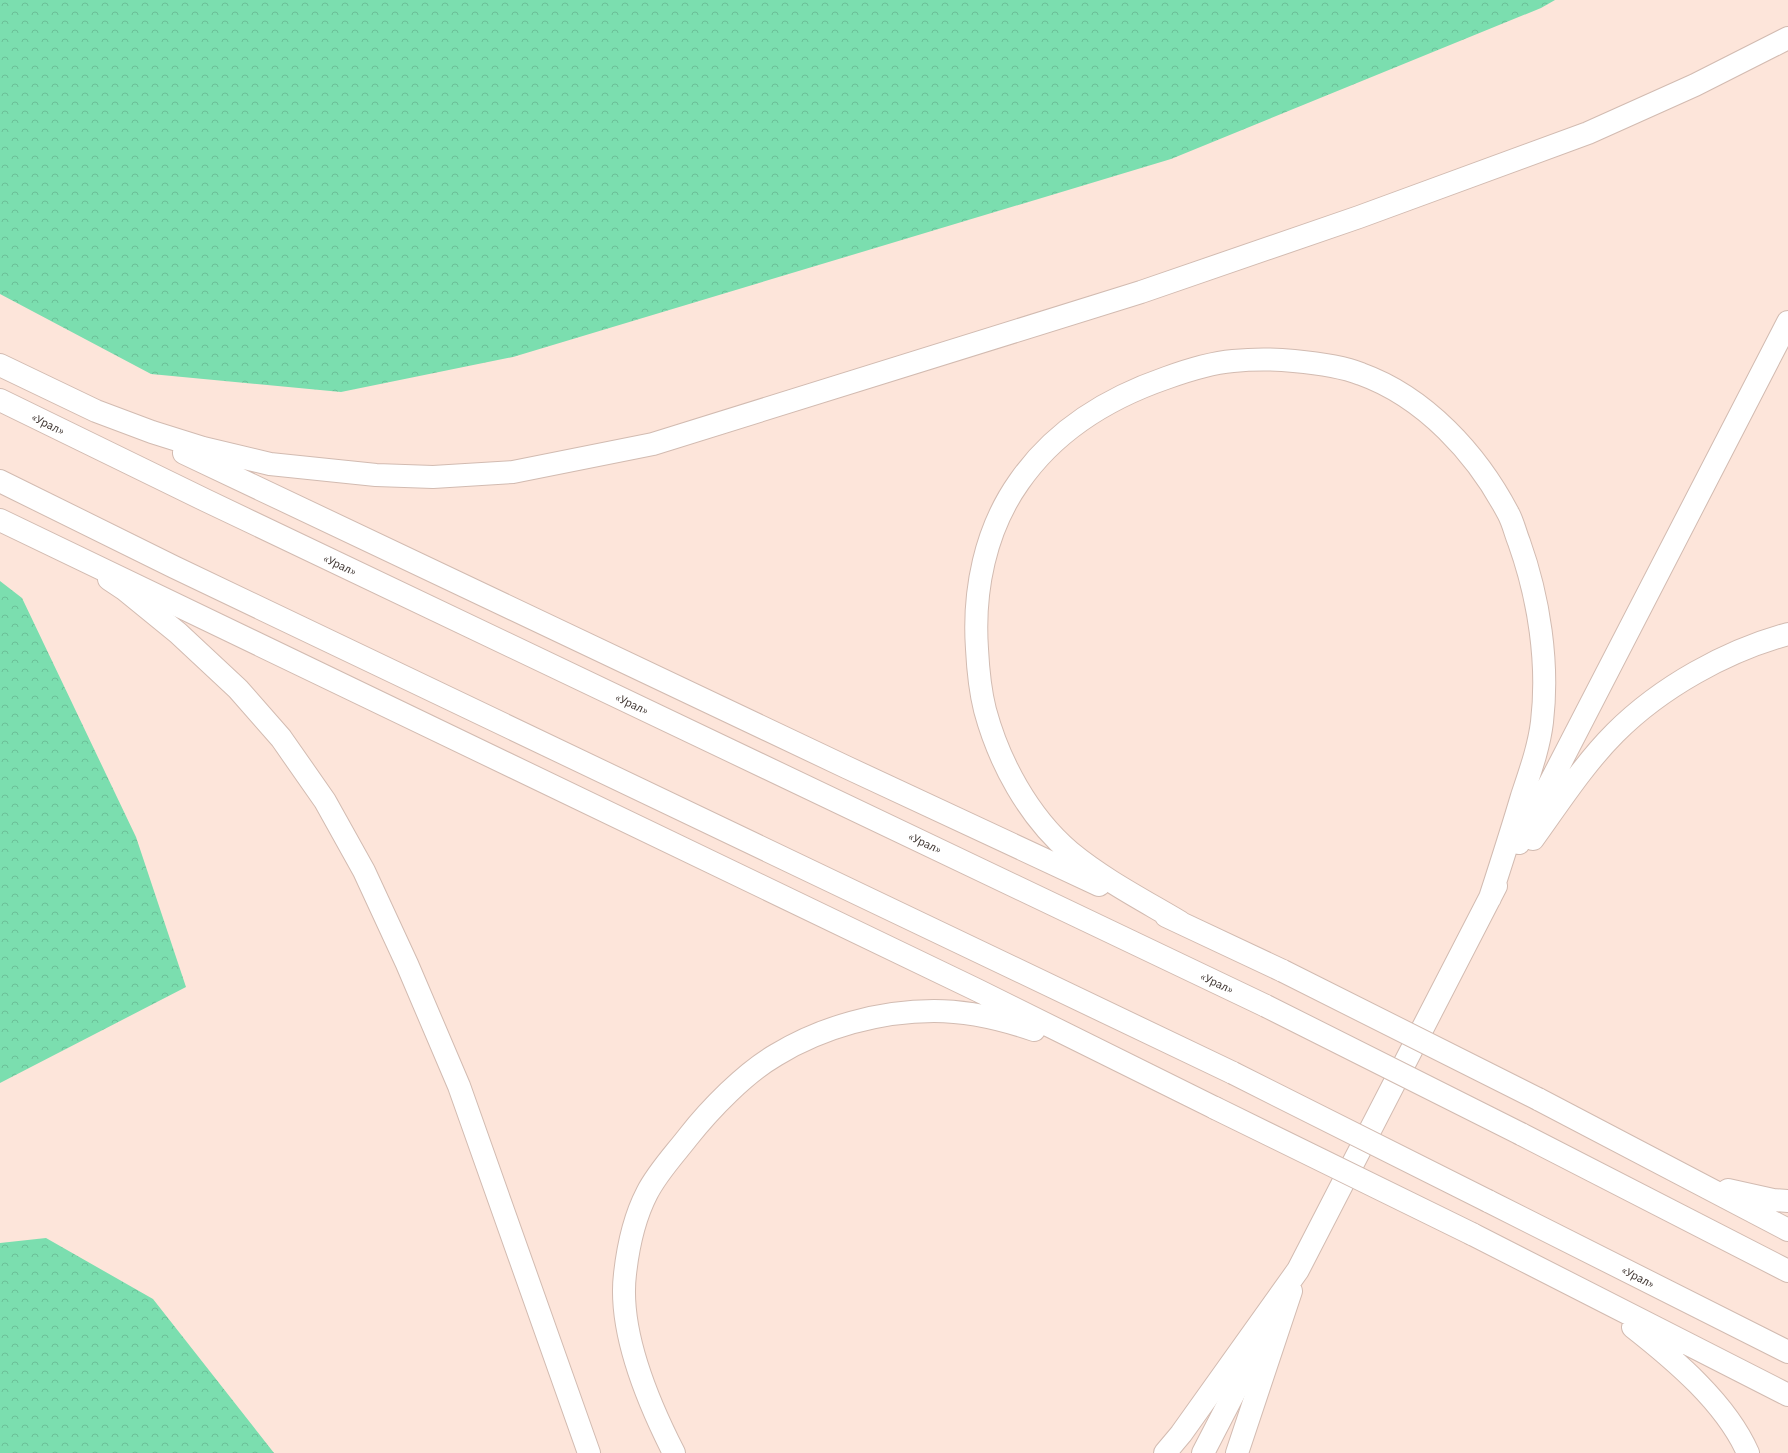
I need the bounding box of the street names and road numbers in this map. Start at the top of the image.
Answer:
street label: «Урал» [28,409,67,440]
street label: «Урал» [320,550,359,580]
street label: «Урал» [612,689,651,719]
street label: «Урал» [905,828,944,858]
street label: «Урал» [1197,968,1236,998]
street label: «Урал» [1618,1262,1657,1293]

